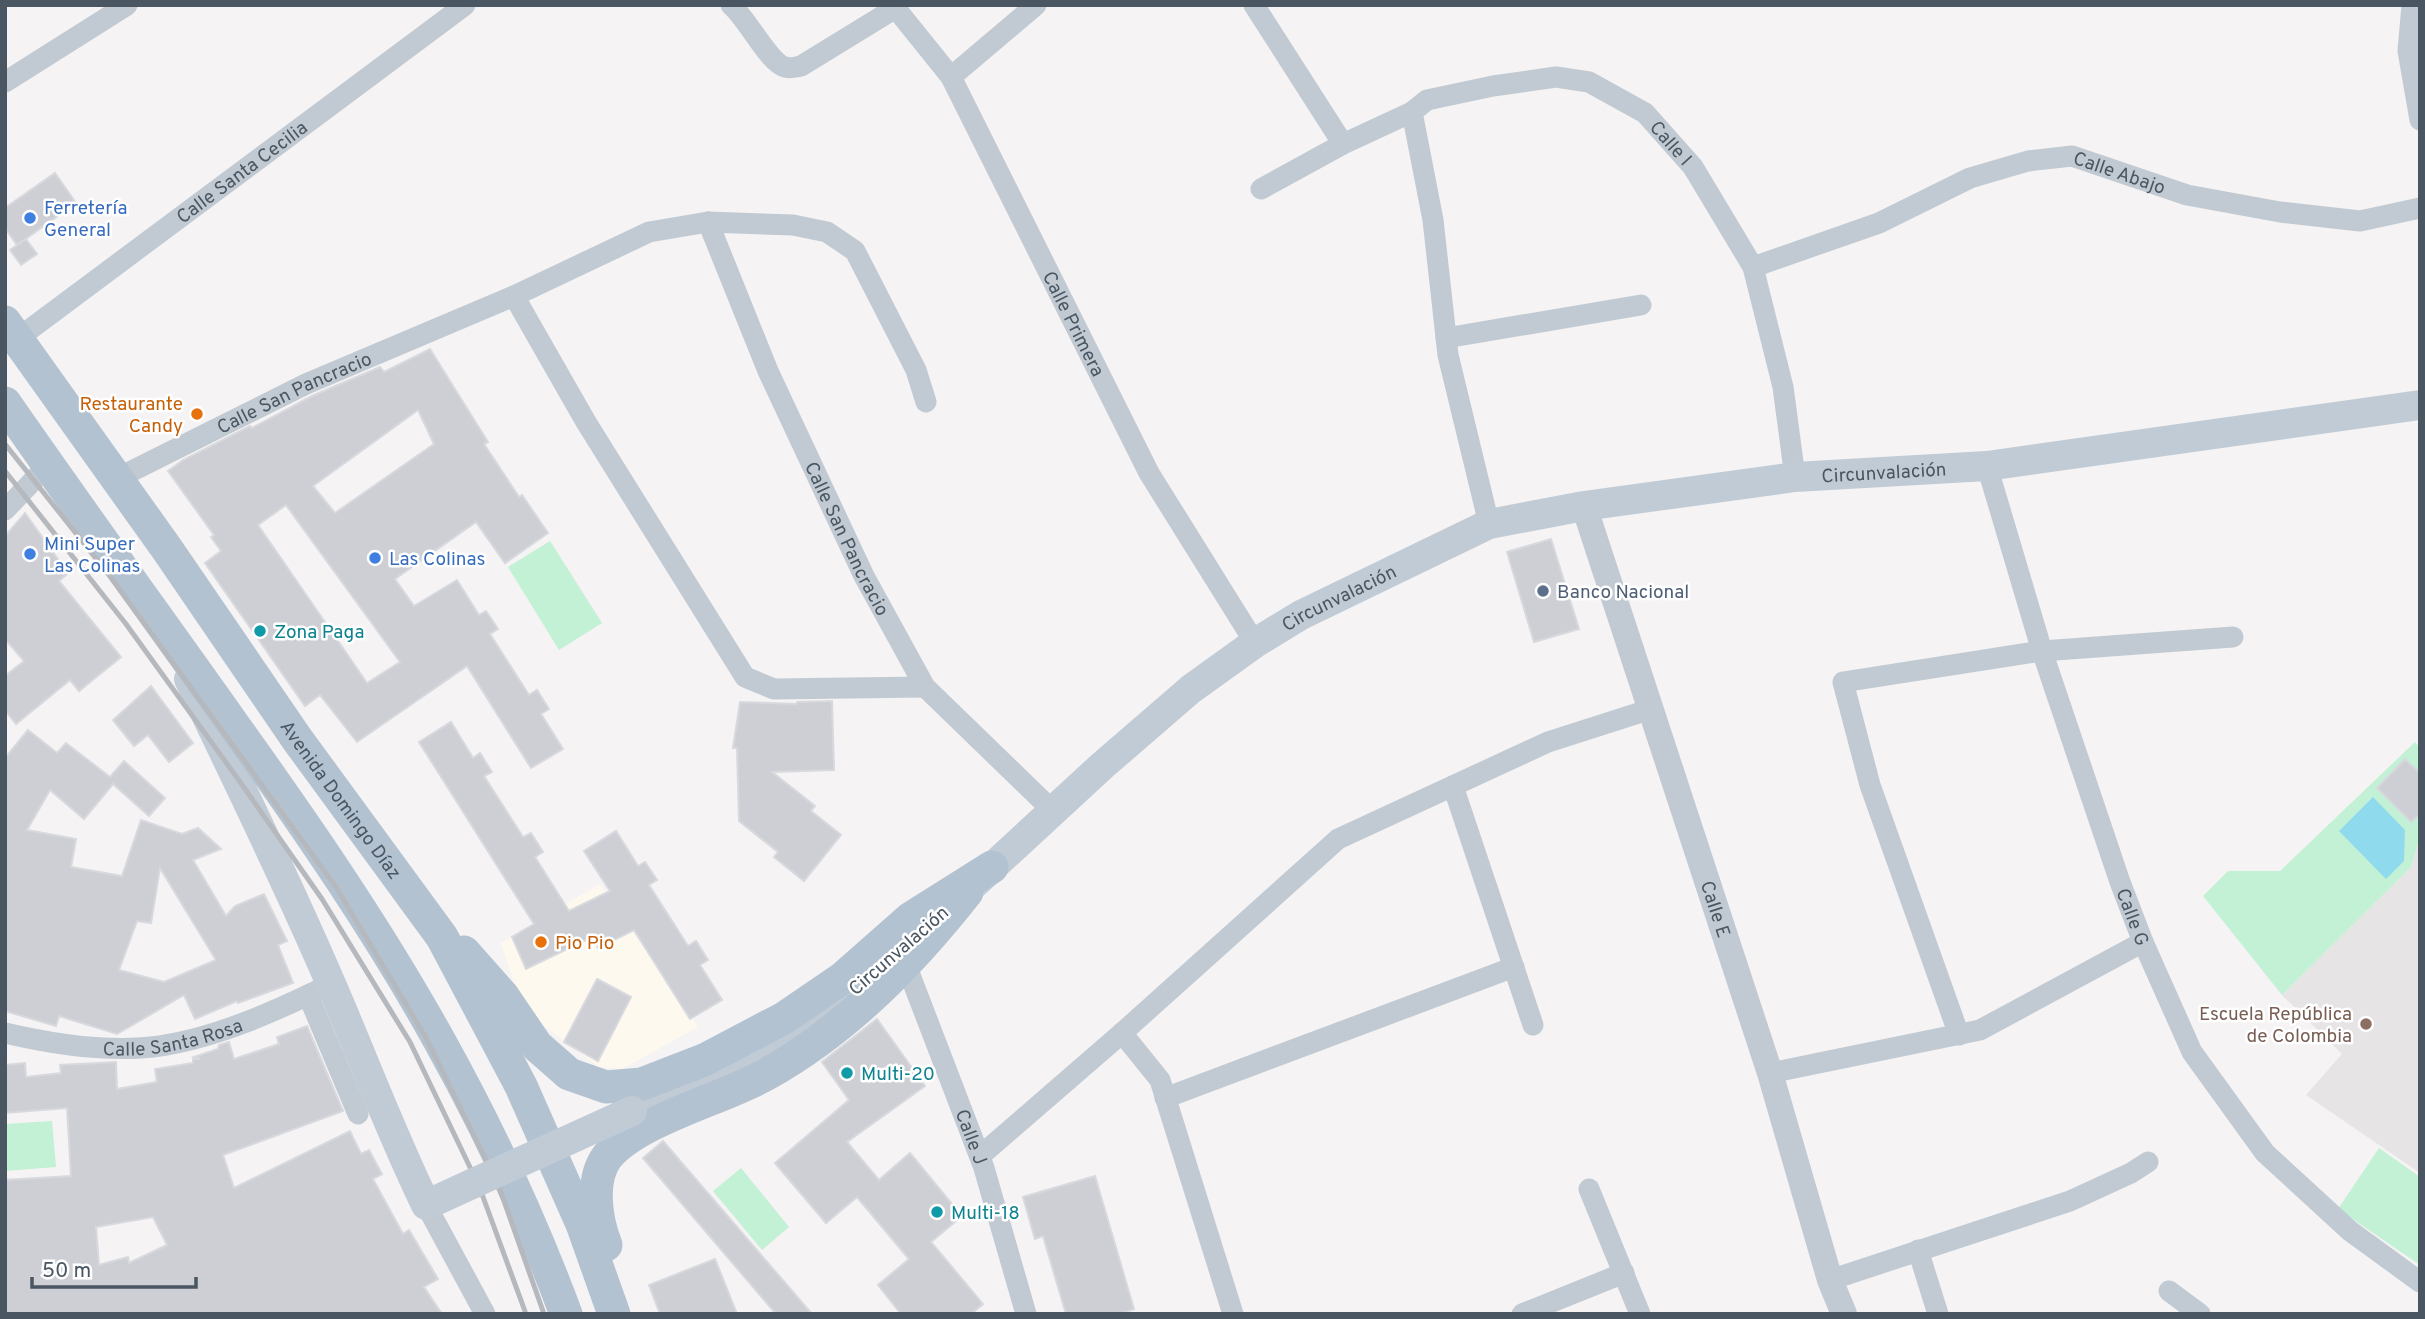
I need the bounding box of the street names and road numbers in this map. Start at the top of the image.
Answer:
street label: Calle I [1644,116,1696,172]
street label: Calle Santa Cecilia [172,117,313,230]
street label: Calle Abajo [2070,147,2168,201]
street label: Calle Primera [1036,268,1109,381]
street label: Calle San Pancracio [213,348,376,441]
street label: Calle San Pancracio [798,458,894,621]
street label: Circunvalación [1821,458,1947,489]
street label: Circunvalación [1278,561,1401,638]
street label: Avenida Domingo Díaz [274,716,406,885]
street label: Calle E [1694,878,1735,941]
street label: Calle G [2109,885,2153,950]
street label: Circunvalación [844,901,954,1002]
street label: Calle Santa Rosa [102,1014,246,1062]
street label: Calle J [949,1106,992,1168]

